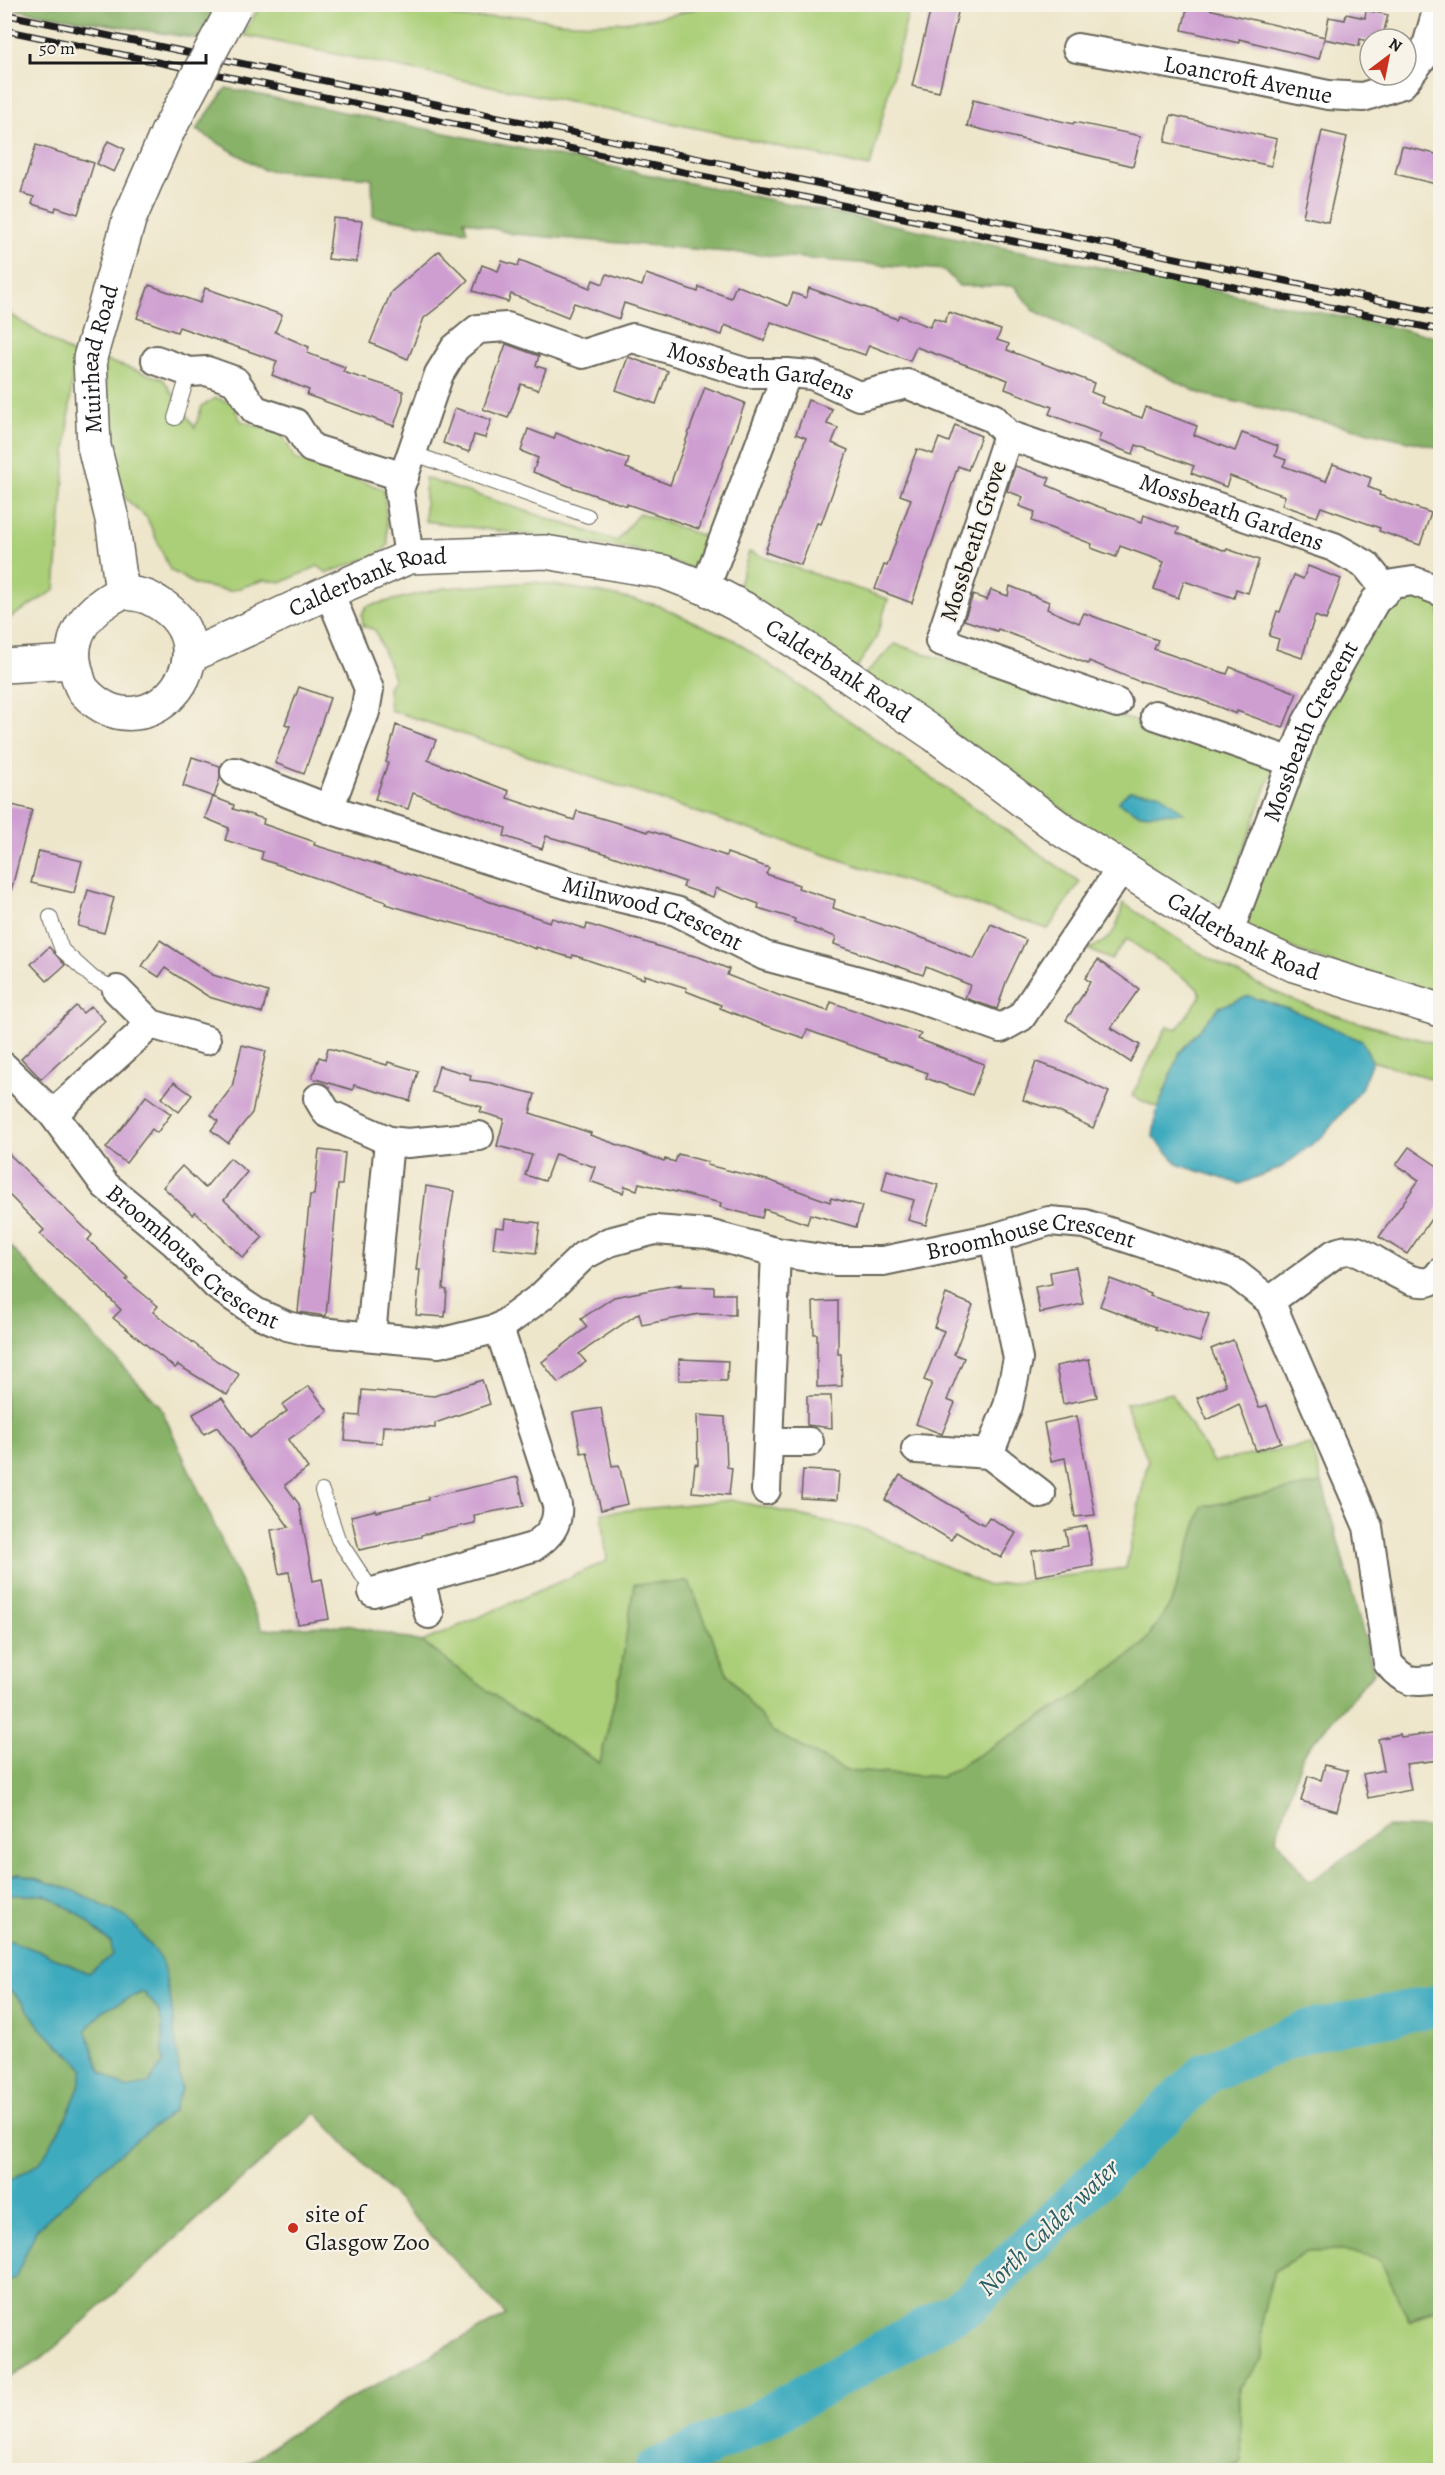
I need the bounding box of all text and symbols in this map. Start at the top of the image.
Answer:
scale bar [30,27,206,65]
north arrow [1358,27,1418,87]
text: N [1385,33,1406,58]
text: 50 m [39,36,75,60]
street label: Loancroft Avenue [1161,47,1336,112]
street label: Muirhead Road [74,281,126,434]
street label: Mossbeath Gardens [663,333,860,408]
street label: Mossbeath Grove [932,456,1014,626]
street label: Mossbeath Gardens [1135,465,1328,558]
street label: Calderbank Road [283,540,447,625]
street label: Calderbank Road [759,611,918,730]
street label: Mossbeath Crescent [1255,635,1366,826]
street label: Milnwood Crescent [558,868,748,958]
street label: Calderbank Road [1161,884,1324,988]
street label: Broomhouse Crescent [100,1177,284,1337]
street label: Broomhouse Crescent [923,1205,1140,1268]
water label: North Calder water [970,2150,1127,2304]
place label: site of Glasgow Zoo [305,2198,430,2258]
marker: site of Glasgow Zoo [286,2221,300,2235]

